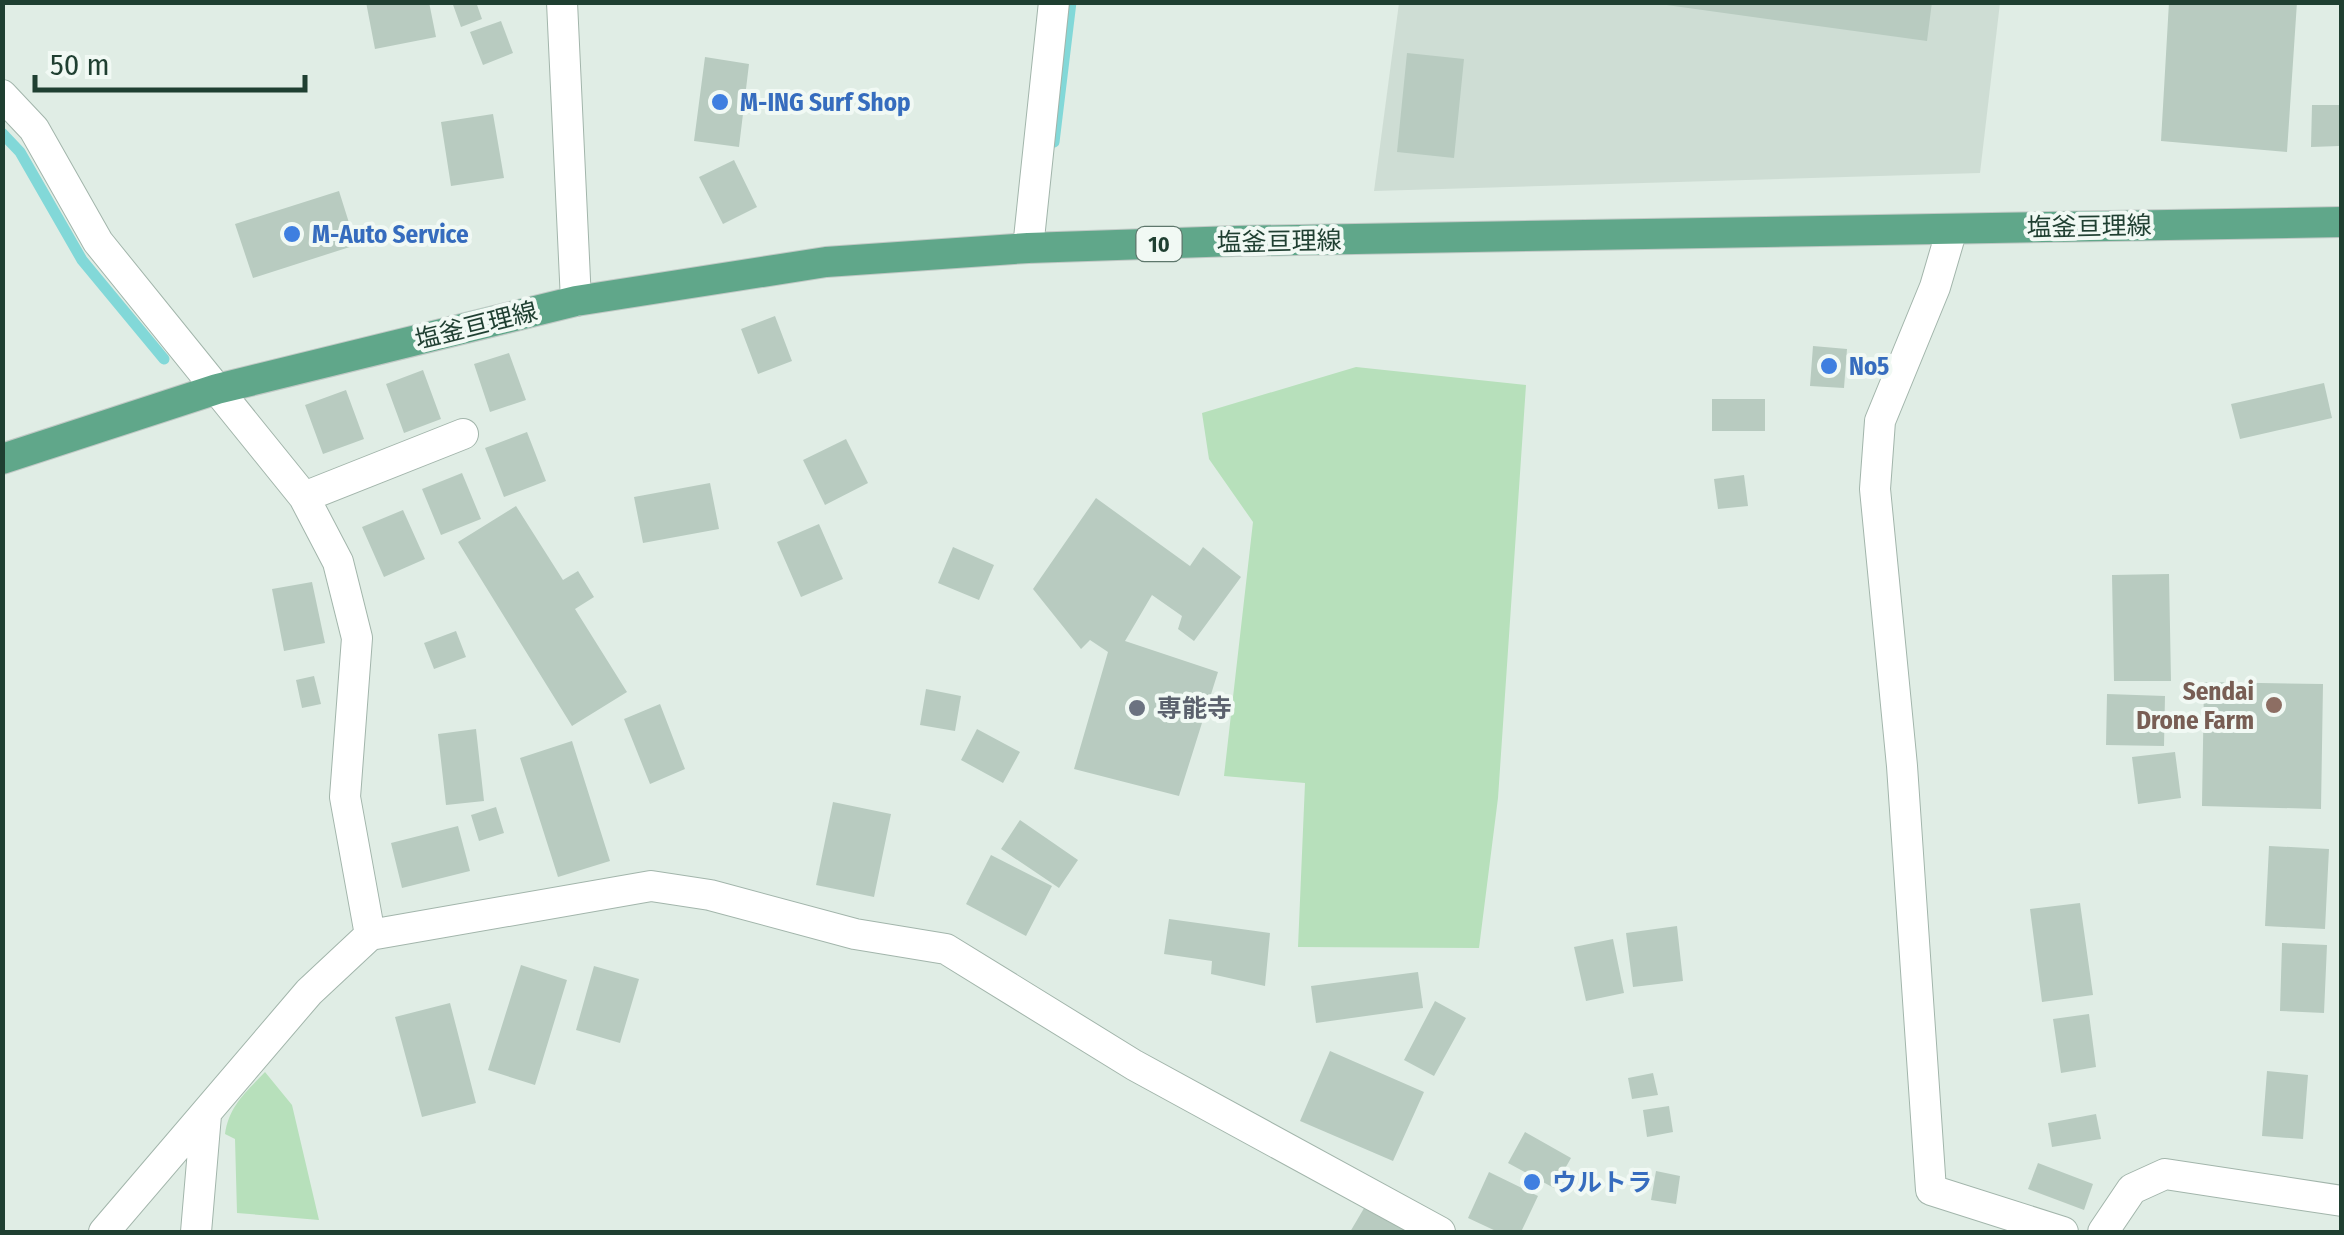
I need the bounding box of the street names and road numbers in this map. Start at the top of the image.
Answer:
street label: 塩釜亘理線 [2026,211,2152,243]
street label: 塩釜亘理線 [1216,226,1342,258]
road number: 10 [1136,227,1182,261]
street label: 塩釜亘理線 [412,296,541,356]

